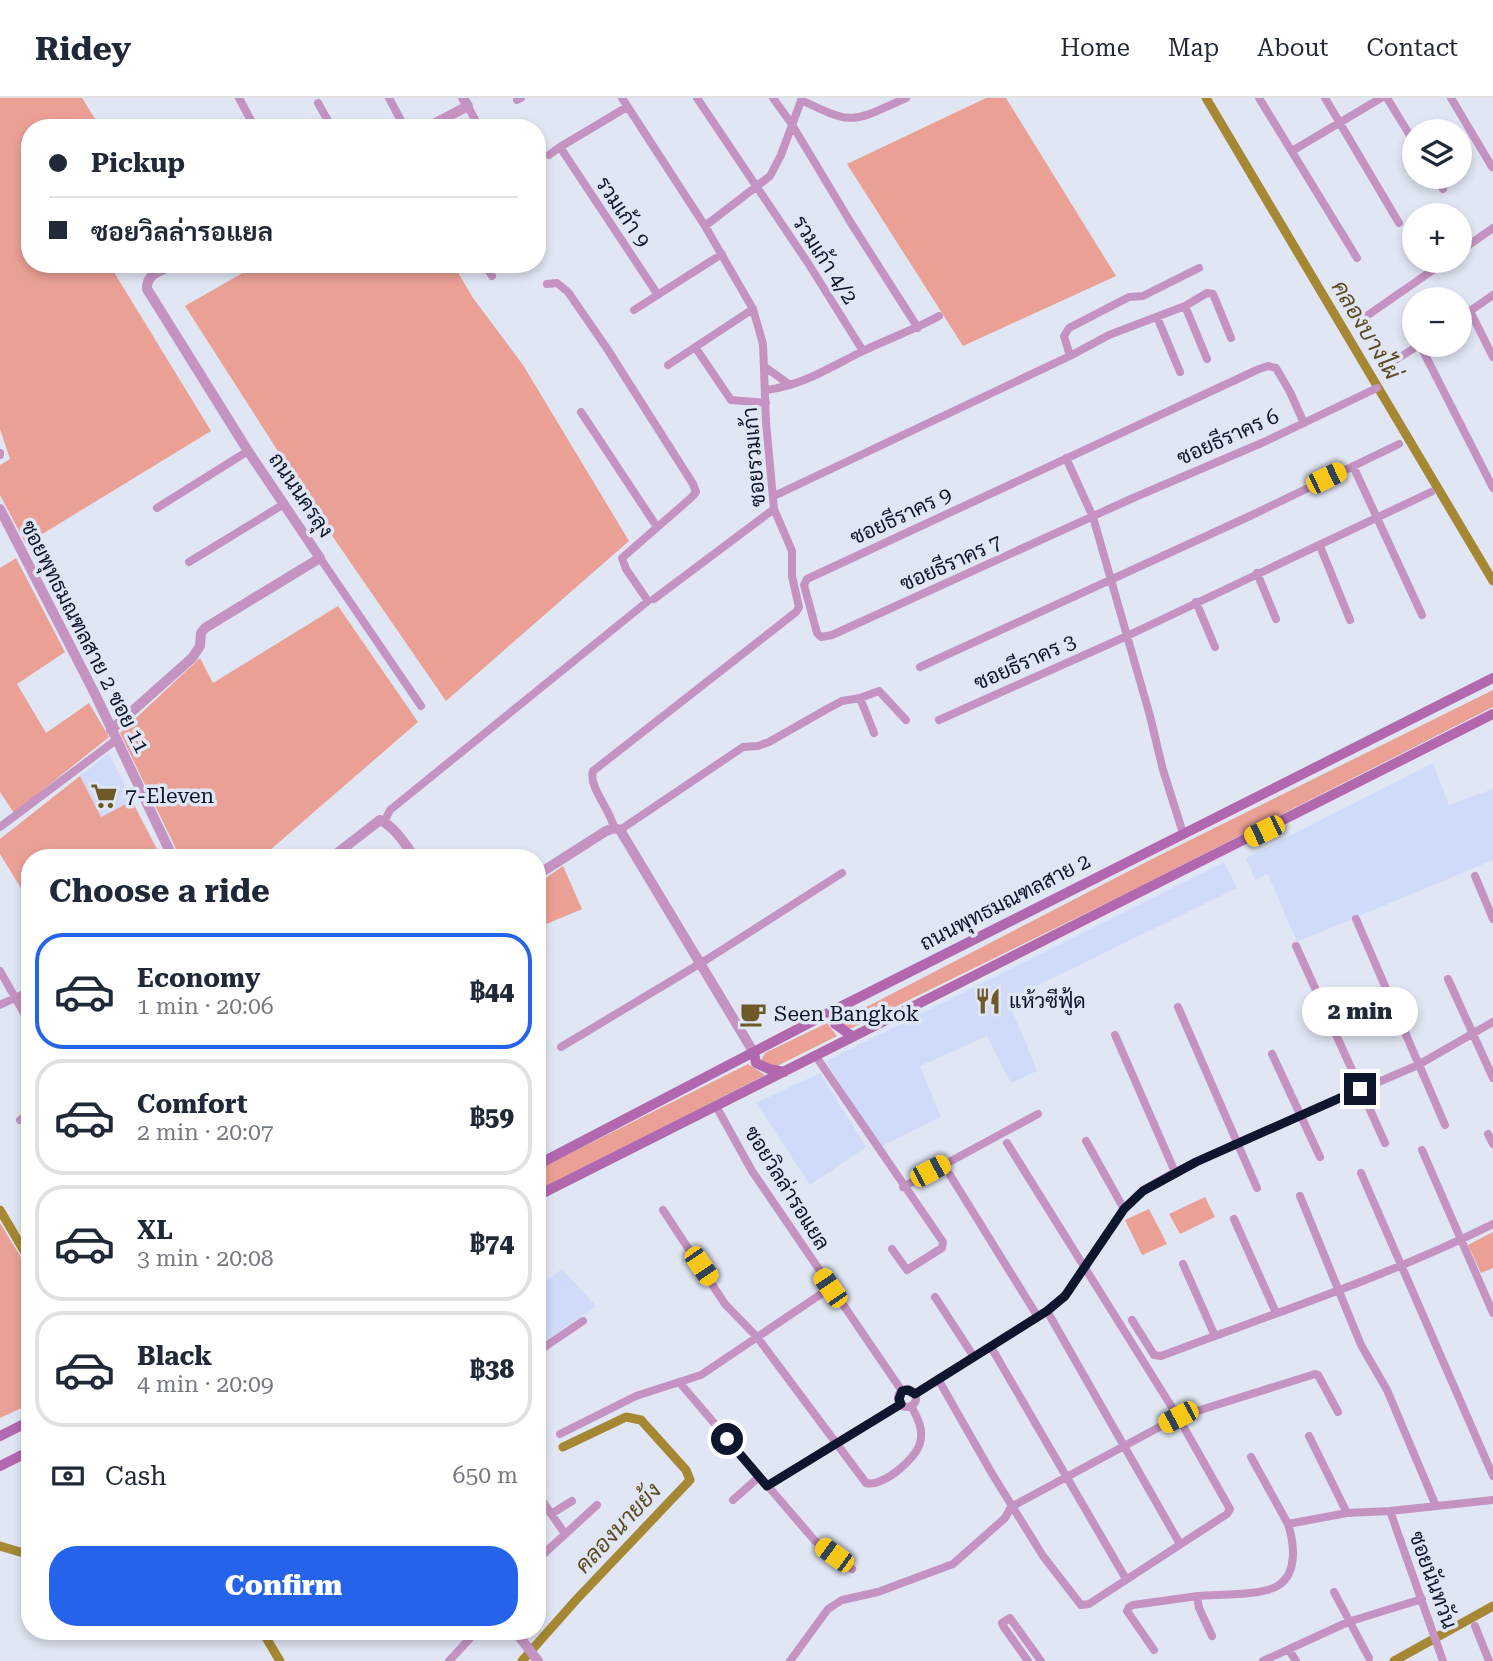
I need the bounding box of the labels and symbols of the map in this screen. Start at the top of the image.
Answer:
street label: รวมเก้า 9 [591,172,655,252]
street label: รวมเก้า 4/2 [788,211,862,309]
water label: คลองบางไผ่ [1326,274,1409,385]
street label: ซอยธีราคร 6 [1173,403,1283,470]
street label: ซอยรวมเก้า [738,406,770,508]
street label: ถนนนครลุง [262,448,338,543]
car [1303,459,1350,497]
street label: ซอยธีราคร 9 [846,481,955,550]
street label: ซอยพุทธมณฑลสาย 2 ซอย 11 [14,517,154,758]
street label: ซอยธีราคร 7 [896,529,1006,596]
street label: ซอยธีราคร 3 [970,628,1080,695]
supermarket icon: 7-Eleven [89,781,119,811]
place label: 7-Eleven [125,784,215,808]
car [1241,812,1288,850]
street label: ถนนพุทธมณฑลสาย 2 [916,849,1095,957]
restaurant icon: แห้วซีฟู้ด [973,986,1003,1016]
place label: แห้วซีฟู้ด [1009,987,1086,1016]
callout: 2 min [1302,988,1418,1037]
cafe icon: Seen Bangkok [738,999,768,1029]
place label: Seen Bangkok [774,1002,919,1026]
route end [1344,1073,1376,1105]
street label: ซอยวิลล่ารอแยล [739,1122,835,1254]
car [907,1152,954,1190]
car [681,1243,722,1289]
car [810,1265,851,1311]
car [1155,1398,1202,1436]
route start [711,1423,743,1455]
water label: คลองนายย้ง [569,1477,667,1579]
street label: ซอยนันทวัน [1404,1528,1462,1632]
car [811,1534,858,1576]

